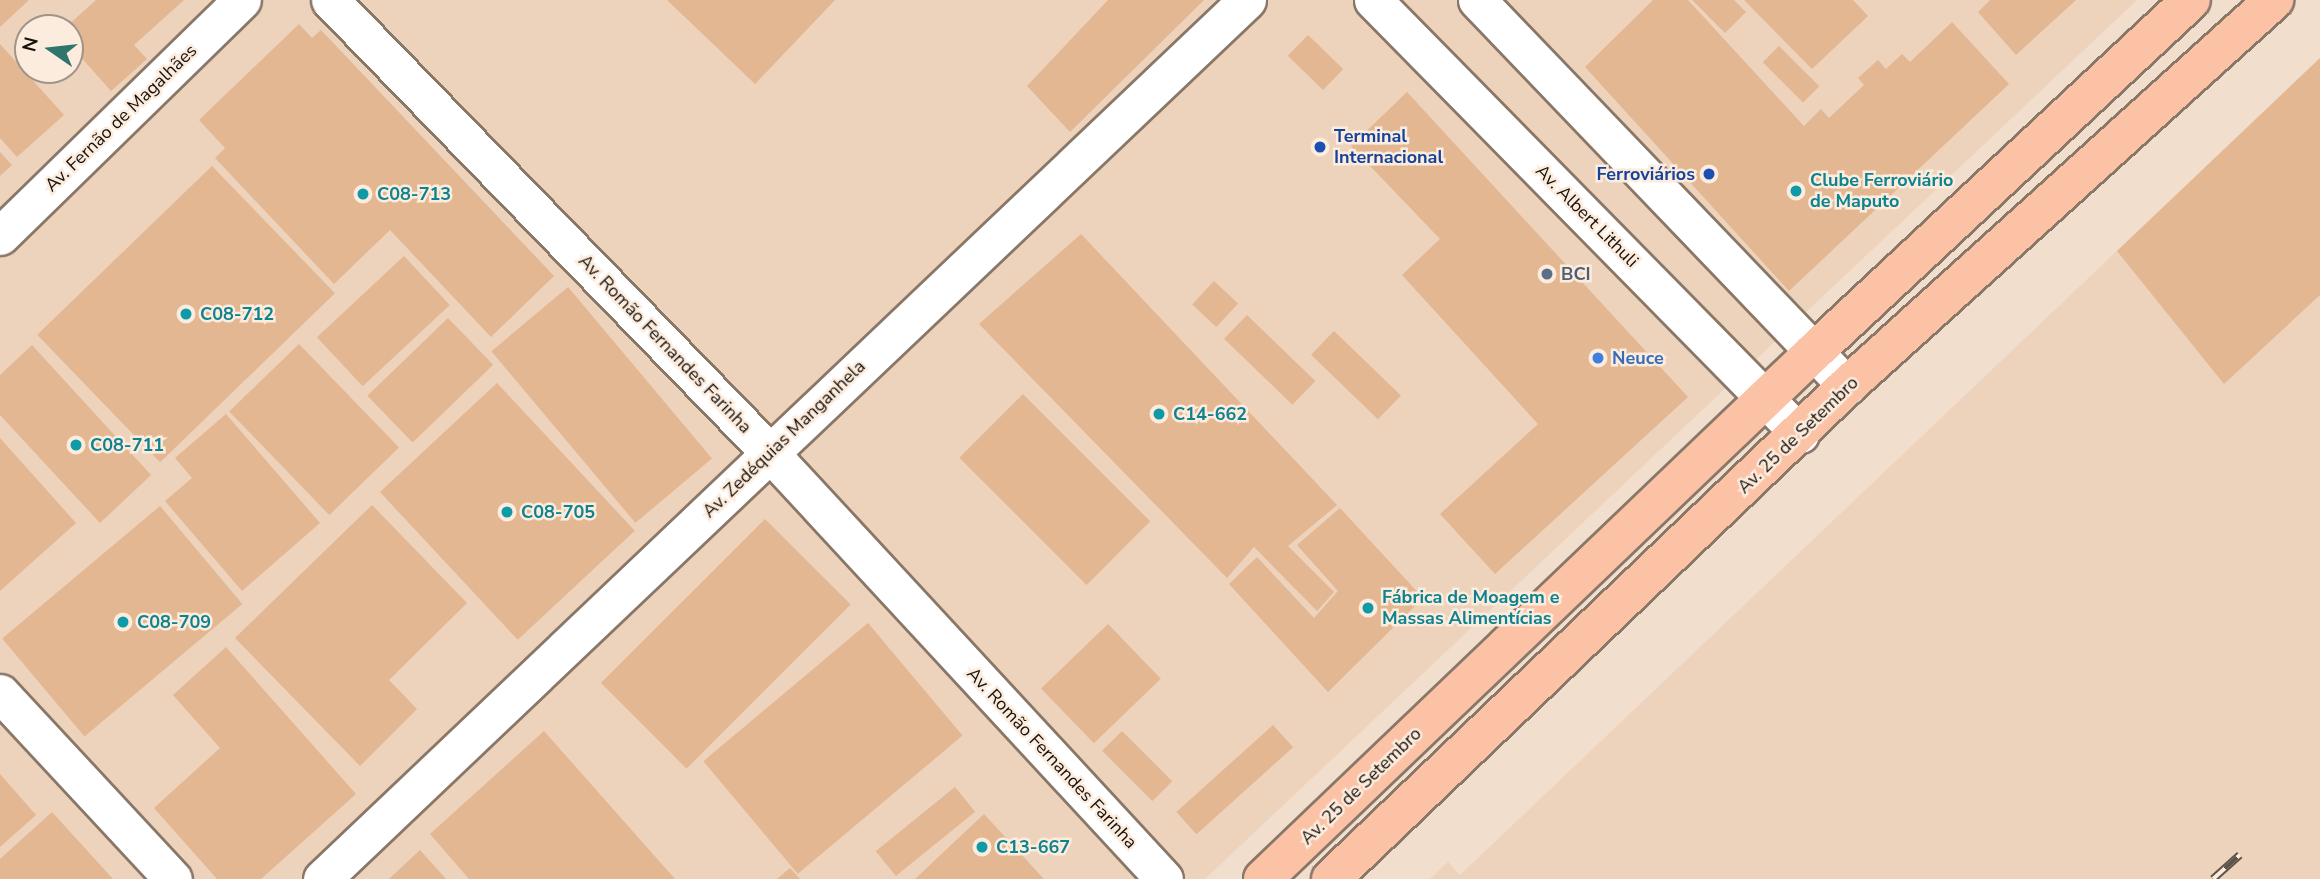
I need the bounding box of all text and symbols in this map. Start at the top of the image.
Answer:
north arrow [14,14,84,84]
text: N [16,34,45,54]
street label: Av. Fernão de Magalhães [41,40,201,196]
place label: Terminal Internacional [1334,126,1443,168]
marker: Terminal Internacional [1312,139,1328,155]
street label: Av. Albert Lithuli [1531,160,1643,272]
place label: Ferroviários [1597,163,1695,185]
marker: Ferroviários [1701,166,1717,182]
place label: Clube Ferroviário de Maputo [1810,170,1953,212]
place label: C08-713 [377,183,451,205]
marker: Clube Ferroviário de Maputo [1788,183,1804,199]
marker: C08-713 [355,186,371,202]
street label: Av. Romão Fernandes Farinha [574,250,756,438]
place label: BCI [1561,263,1591,285]
marker: BCI [1539,266,1555,282]
place label: C08-712 [200,303,274,325]
marker: C08-712 [178,306,194,322]
place label: Neuce [1612,347,1664,369]
marker: Neuce [1590,350,1606,366]
street label: Av. Zedéquias Manganhela [698,356,870,522]
street label: Av. 25 de Setembro [1733,372,1863,498]
place label: C14-662 [1173,403,1247,425]
marker: C14-662 [1151,406,1167,422]
place label: C08-711 [90,434,164,456]
marker: C08-711 [68,437,84,453]
place label: C08-705 [521,501,595,523]
marker: C08-705 [499,504,515,520]
place label: Fábrica de Moagem e Massas Alimentícias [1382,587,1559,630]
marker: Fábrica de Moagem e Massas Alimentícias [1360,600,1376,616]
place label: C08-709 [137,611,211,633]
marker: C08-709 [115,614,131,630]
street label: Av. Romão Fernandes Farinha [962,663,1142,853]
street label: Av. 25 de Setembro [1296,723,1426,849]
place label: C13-667 [996,836,1070,858]
marker: C13-667 [974,839,990,855]

